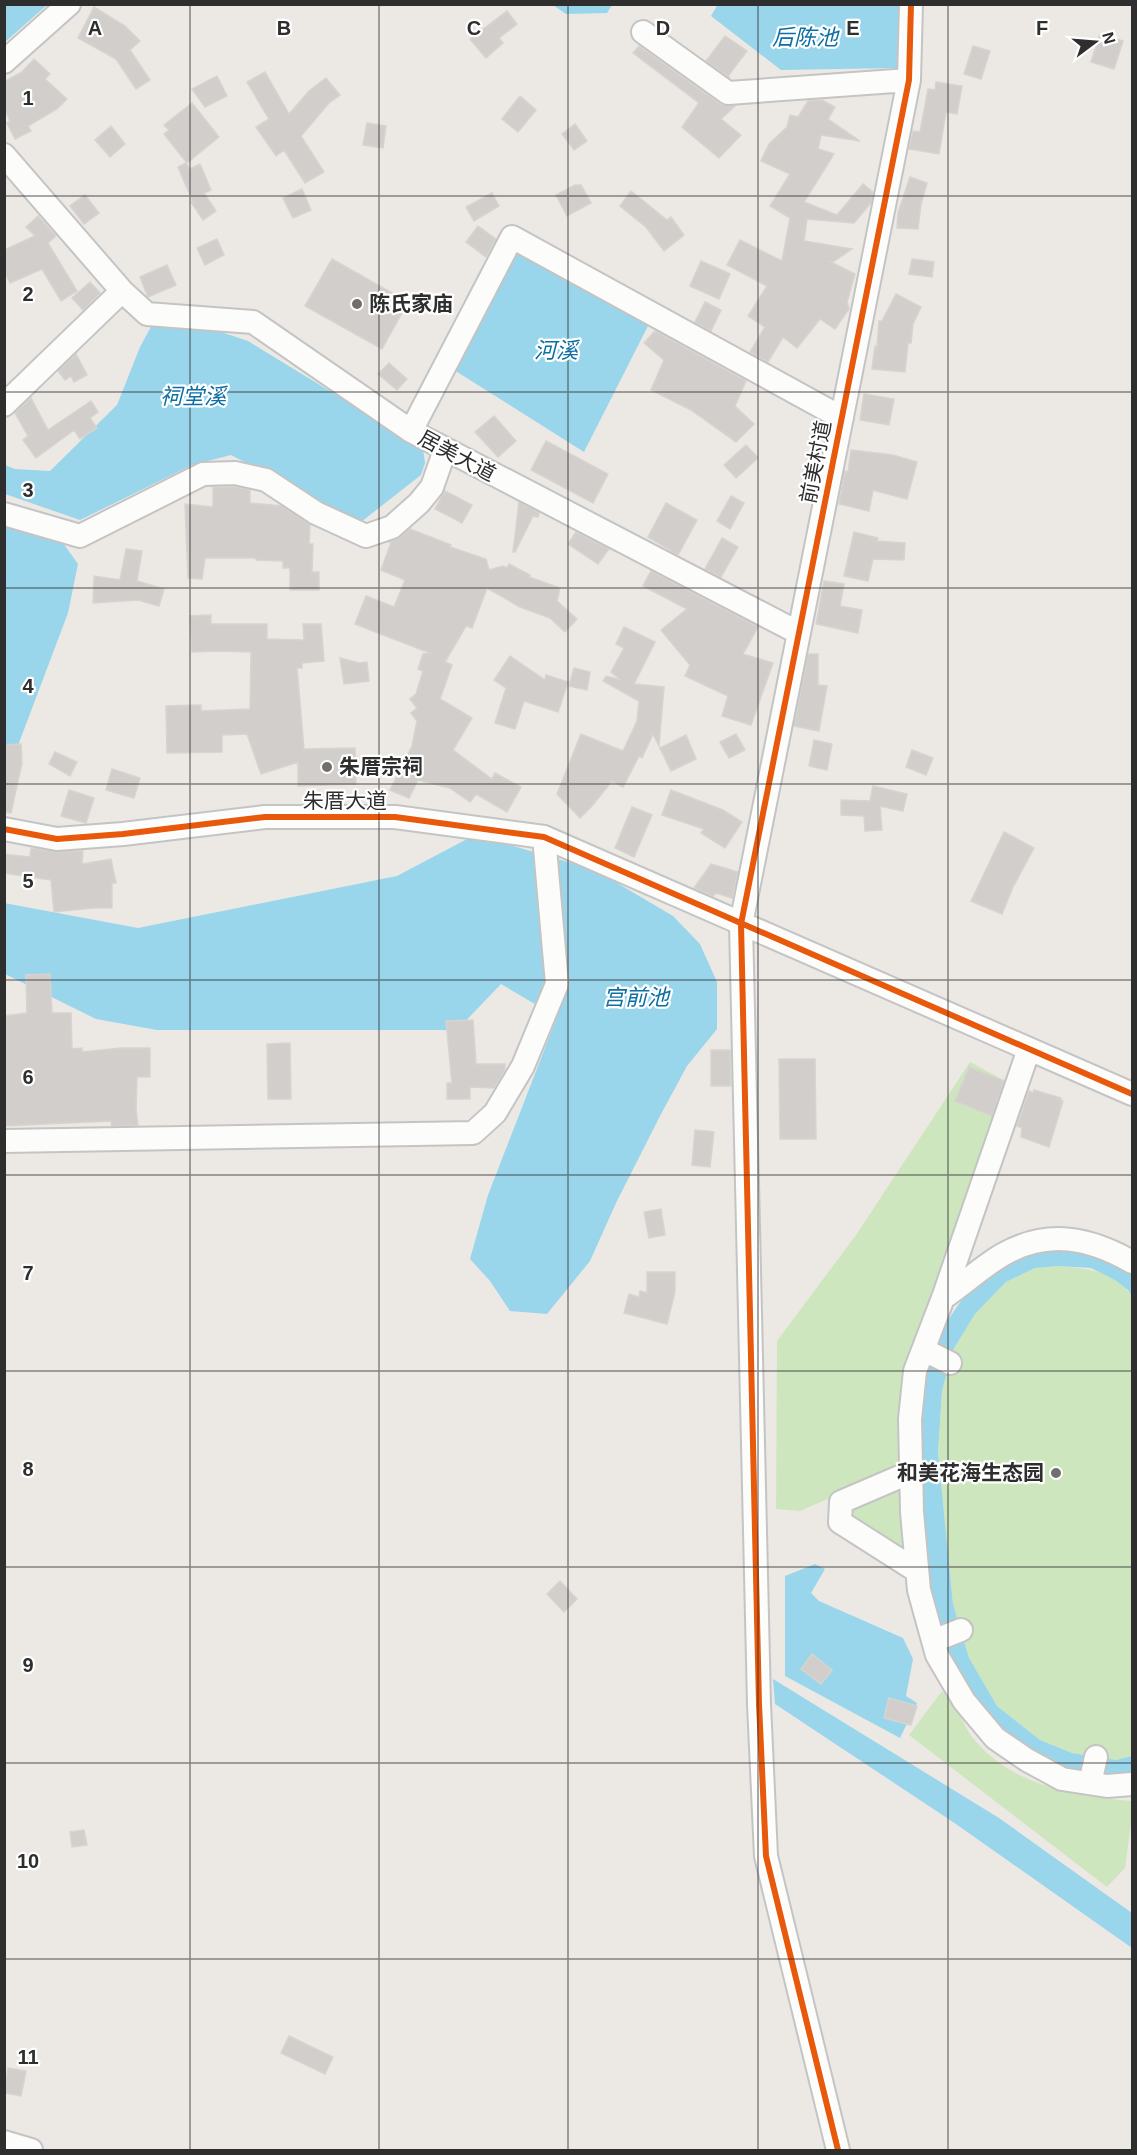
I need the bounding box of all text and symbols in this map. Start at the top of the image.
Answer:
north arrow [1065,12,1125,72]
text: A [88,17,102,39]
text: B [277,17,291,39]
text: C [467,17,481,39]
text: D [656,17,670,39]
text: E [846,17,860,39]
text: F [1036,17,1048,39]
water label: 后陈池 [772,25,840,50]
text: N [1099,30,1119,46]
text: 1 [22,87,34,109]
text: 2 [22,283,34,305]
place label: 陈氏家庙 [369,292,453,315]
marker: 陈氏家庙 [350,297,364,311]
water label: 河溪 [534,338,580,363]
water label: 祠堂溪 [160,384,228,409]
street label: 前美村道 [796,418,835,505]
street label: 居美大道 [415,426,500,485]
text: 3 [22,479,34,501]
text: 4 [22,675,34,697]
place label: 朱厝宗祠 [339,755,423,778]
marker: 朱厝宗祠 [320,760,334,774]
street label: 朱厝大道 [303,789,387,812]
text: 5 [22,870,34,892]
water label: 宫前池 [603,985,671,1010]
text: 6 [22,1066,34,1088]
text: 7 [22,1262,34,1284]
text: 8 [22,1458,34,1480]
place label: 和美花海生态园 [897,1461,1044,1484]
marker: 和美花海生态园 [1049,1466,1063,1480]
text: 9 [22,1654,34,1676]
text: 10 [17,1850,39,1872]
text: 11 [17,2046,39,2068]

